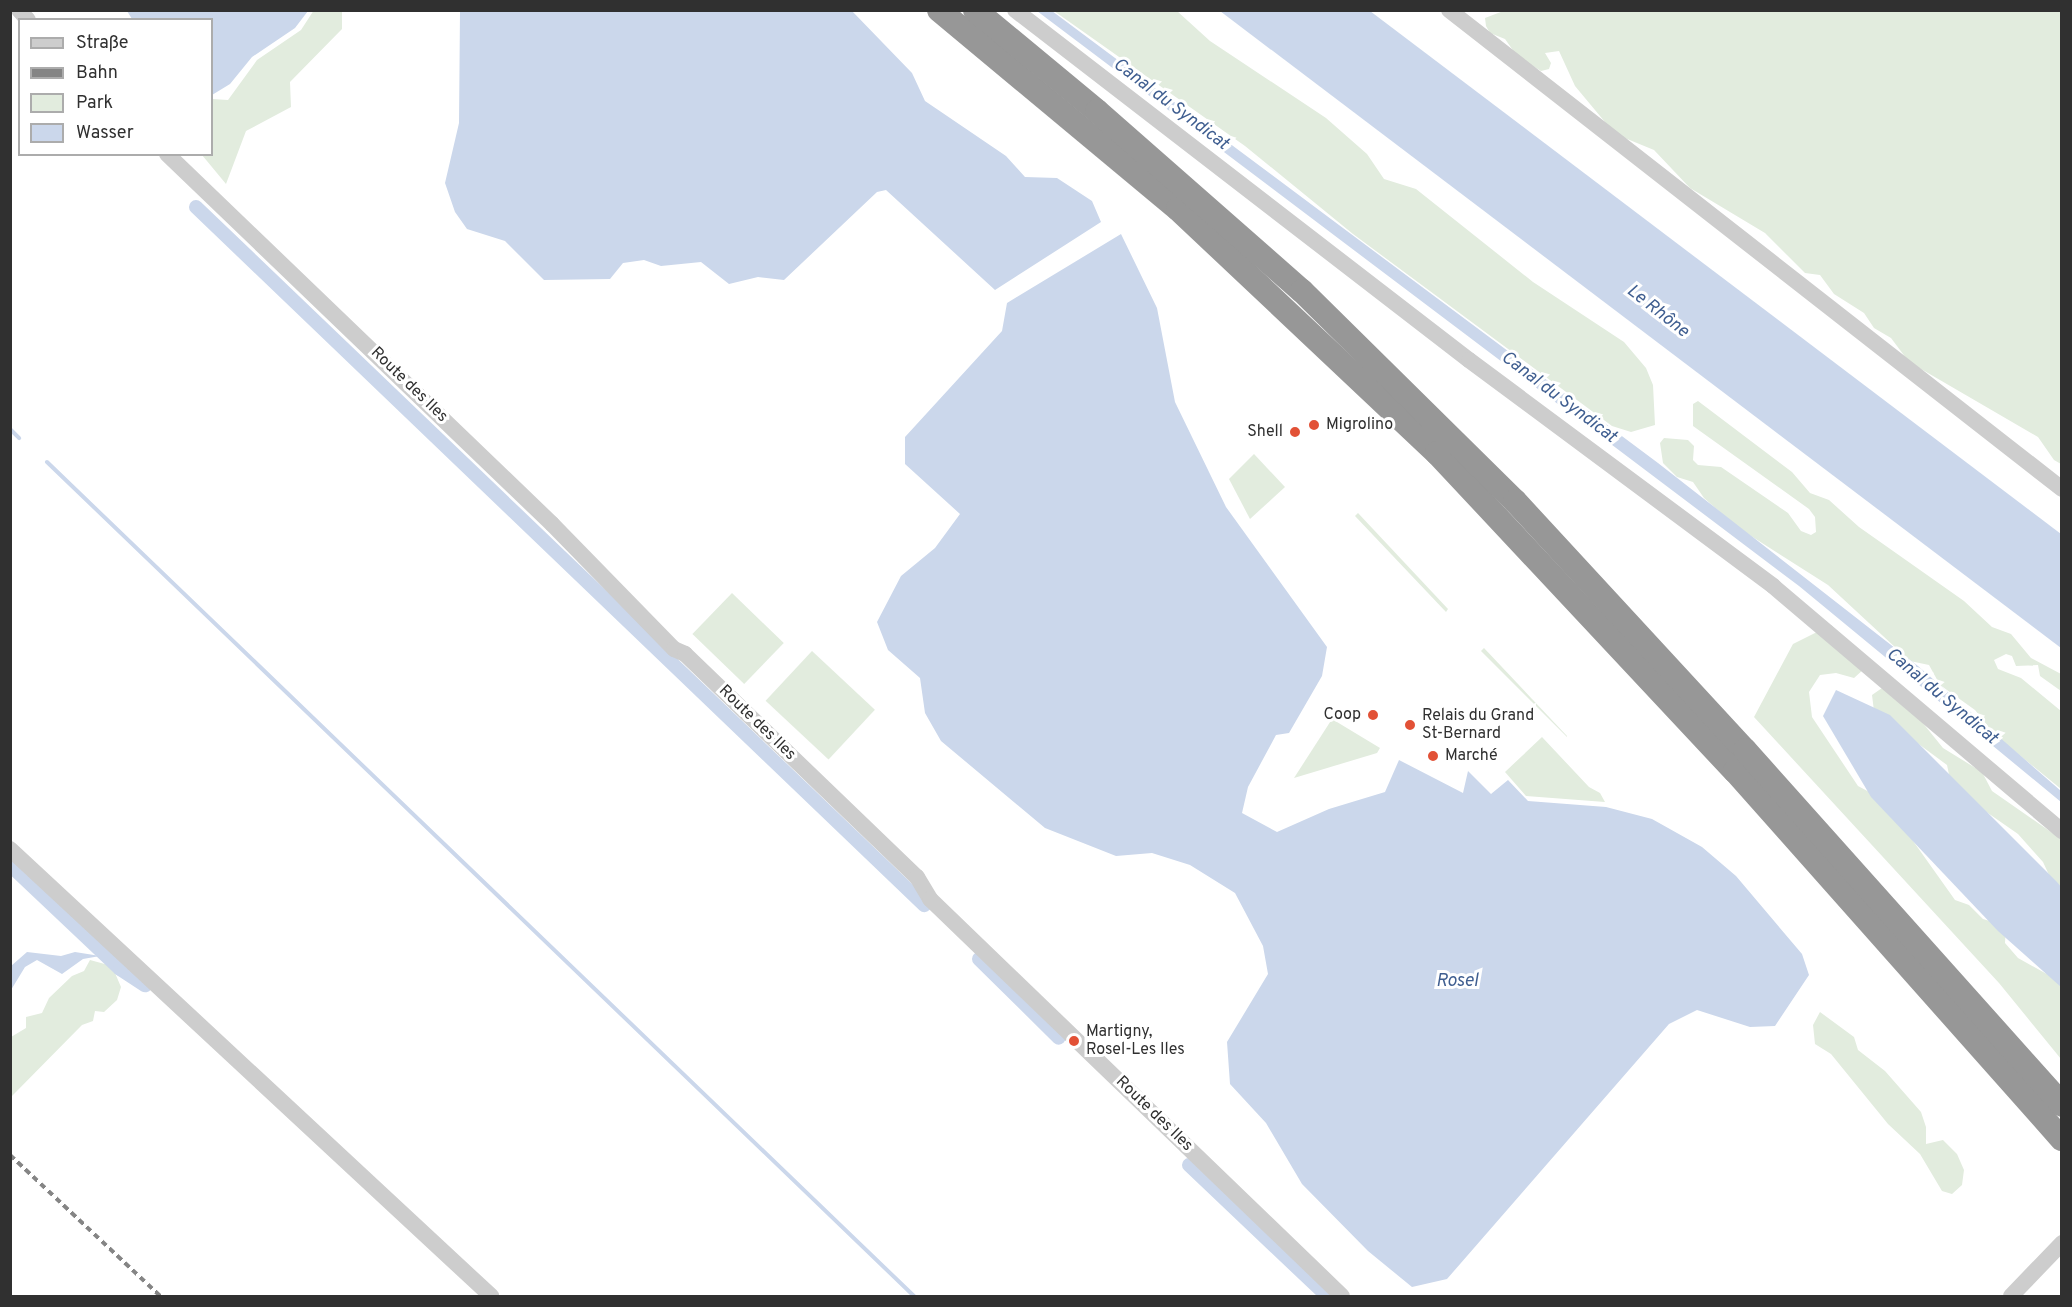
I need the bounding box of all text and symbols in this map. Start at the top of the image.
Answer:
legend [18,18,213,156]
text: Straße [76,32,128,55]
water label: Canal du Syndicat [1108,55,1232,155]
text: Bahn [76,62,118,85]
text: Park [76,92,113,115]
text: Wasser [76,122,134,145]
water label: Le Rhône [1622,281,1692,343]
street label: Route des Iles [366,343,452,427]
water label: Canal du Syndicat [1496,348,1620,448]
place label: Migrolino [1326,415,1393,435]
marker: Migrolino [1307,418,1321,432]
place label: Shell [1247,422,1283,442]
marker: Shell [1288,425,1302,439]
water label: Canal du Syndicat [1881,644,2001,750]
street label: Route des Iles [714,681,800,765]
place label: Coop [1323,705,1361,725]
place label: Relais du Grand St-Bernard [1422,706,1534,744]
marker: Coop [1366,708,1380,722]
marker: Relais du Grand St-Bernard [1403,718,1417,732]
place label: Marché [1445,746,1498,766]
marker: Marché [1426,749,1440,763]
water label: Rosel [1436,971,1478,993]
place label: Martigny, Rosel-Les Iles [1086,1022,1185,1060]
marker: Martigny, Rosel-Les Iles [1067,1034,1081,1048]
street label: Route des Iles [1111,1072,1197,1156]

